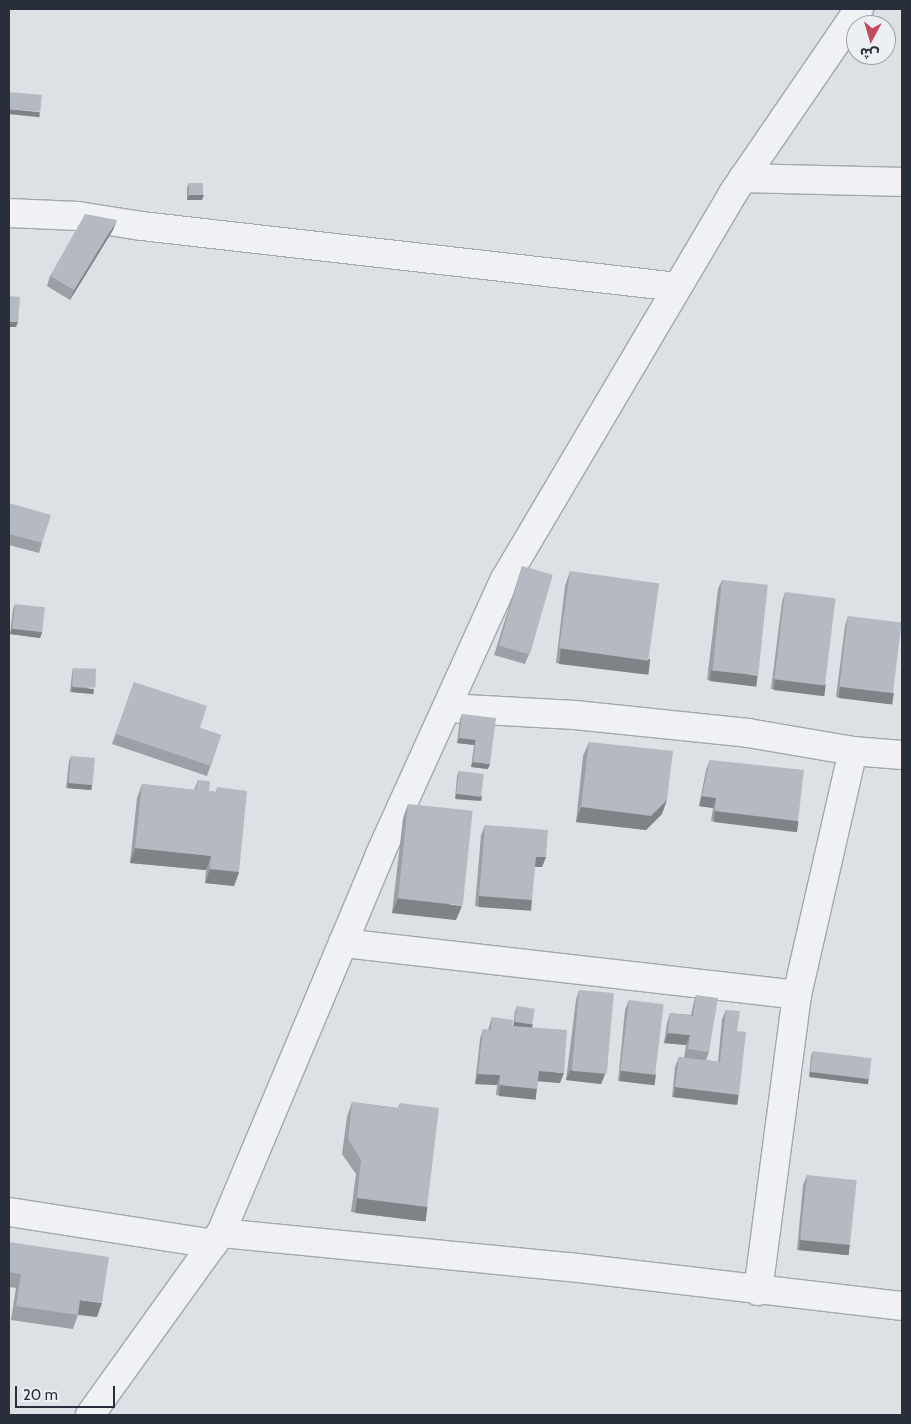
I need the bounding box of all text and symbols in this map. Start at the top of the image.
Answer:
north arrow [846,15,896,65]
text: ش [859,44,880,64]
scale bar [18,1376,118,1408]
text: 20 m [23,1386,58,1404]

